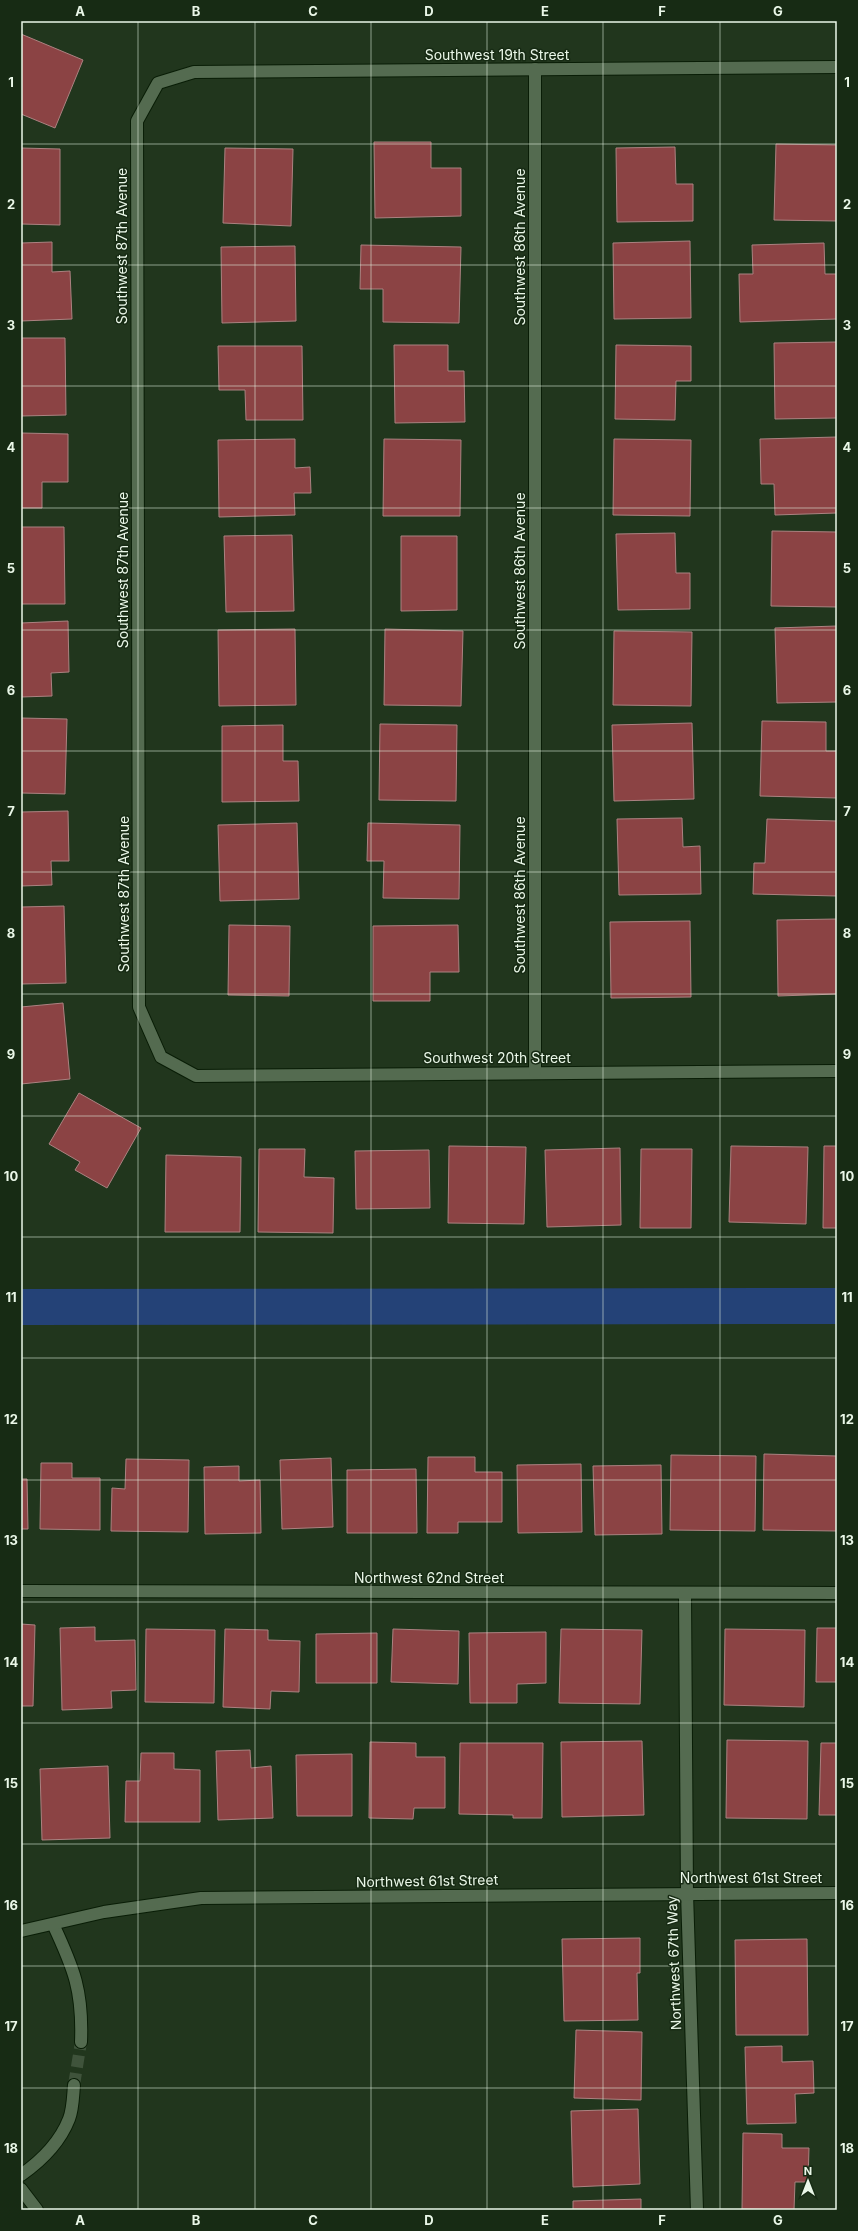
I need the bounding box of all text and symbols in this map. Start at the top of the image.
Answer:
text: A [75,3,85,19]
text: B [192,3,201,19]
text: C [308,3,318,19]
text: D [424,3,434,19]
text: E [541,3,549,19]
text: F [658,3,666,19]
text: G [773,3,783,19]
street label: Southwest 19th Street [425,46,570,63]
text: 1 [8,74,14,90]
text: 1 [844,74,850,90]
street label: Southwest 87th Avenue [113,168,130,324]
street label: Southwest 86th Avenue [511,168,528,326]
text: 2 [7,196,15,212]
text: 2 [843,196,851,212]
text: 3 [7,317,15,333]
text: 3 [843,317,851,333]
text: 4 [7,439,16,455]
text: 4 [843,439,852,455]
street label: Southwest 87th Avenue [114,492,131,648]
street label: Southwest 86th Avenue [511,492,528,650]
text: 5 [7,560,15,576]
text: 5 [843,560,851,576]
text: 6 [7,682,15,698]
text: 6 [843,682,851,698]
text: 7 [7,803,15,819]
text: 7 [843,803,851,819]
street label: Southwest 87th Avenue [115,816,132,972]
street label: Southwest 86th Avenue [511,816,528,974]
text: 8 [7,925,15,941]
text: 8 [843,925,851,941]
text: 9 [7,1046,15,1062]
text: 9 [843,1046,851,1062]
street label: Southwest 20th Street [423,1049,571,1066]
text: 10 [4,1168,18,1184]
text: 10 [840,1168,854,1184]
text: 11 [5,1289,17,1305]
text: 11 [841,1289,853,1305]
text: 12 [4,1411,18,1427]
text: 12 [840,1411,854,1427]
text: 13 [4,1532,18,1548]
text: 13 [840,1532,854,1548]
street label: Northwest 62nd Street [354,1569,504,1586]
text: 14 [4,1654,18,1670]
text: 14 [840,1654,854,1670]
text: 15 [4,1775,18,1791]
text: 15 [840,1775,854,1791]
street label: Northwest 61st Street [680,1869,823,1886]
street label: Northwest 61st Street [356,1871,499,1890]
street label: Northwest 67th Way [663,1895,684,2031]
text: 16 [4,1897,18,1913]
text: 16 [840,1897,854,1913]
text: 17 [4,2018,18,2034]
text: 17 [840,2018,854,2034]
text: 18 [4,2140,18,2156]
text: 18 [840,2140,854,2156]
north arrow [788,2161,828,2201]
text: N [804,2164,812,2178]
text: A [75,2212,85,2228]
text: B [192,2212,201,2228]
text: C [308,2212,318,2228]
text: D [424,2212,434,2228]
text: E [541,2212,549,2228]
text: F [658,2212,666,2228]
text: G [773,2212,783,2228]

